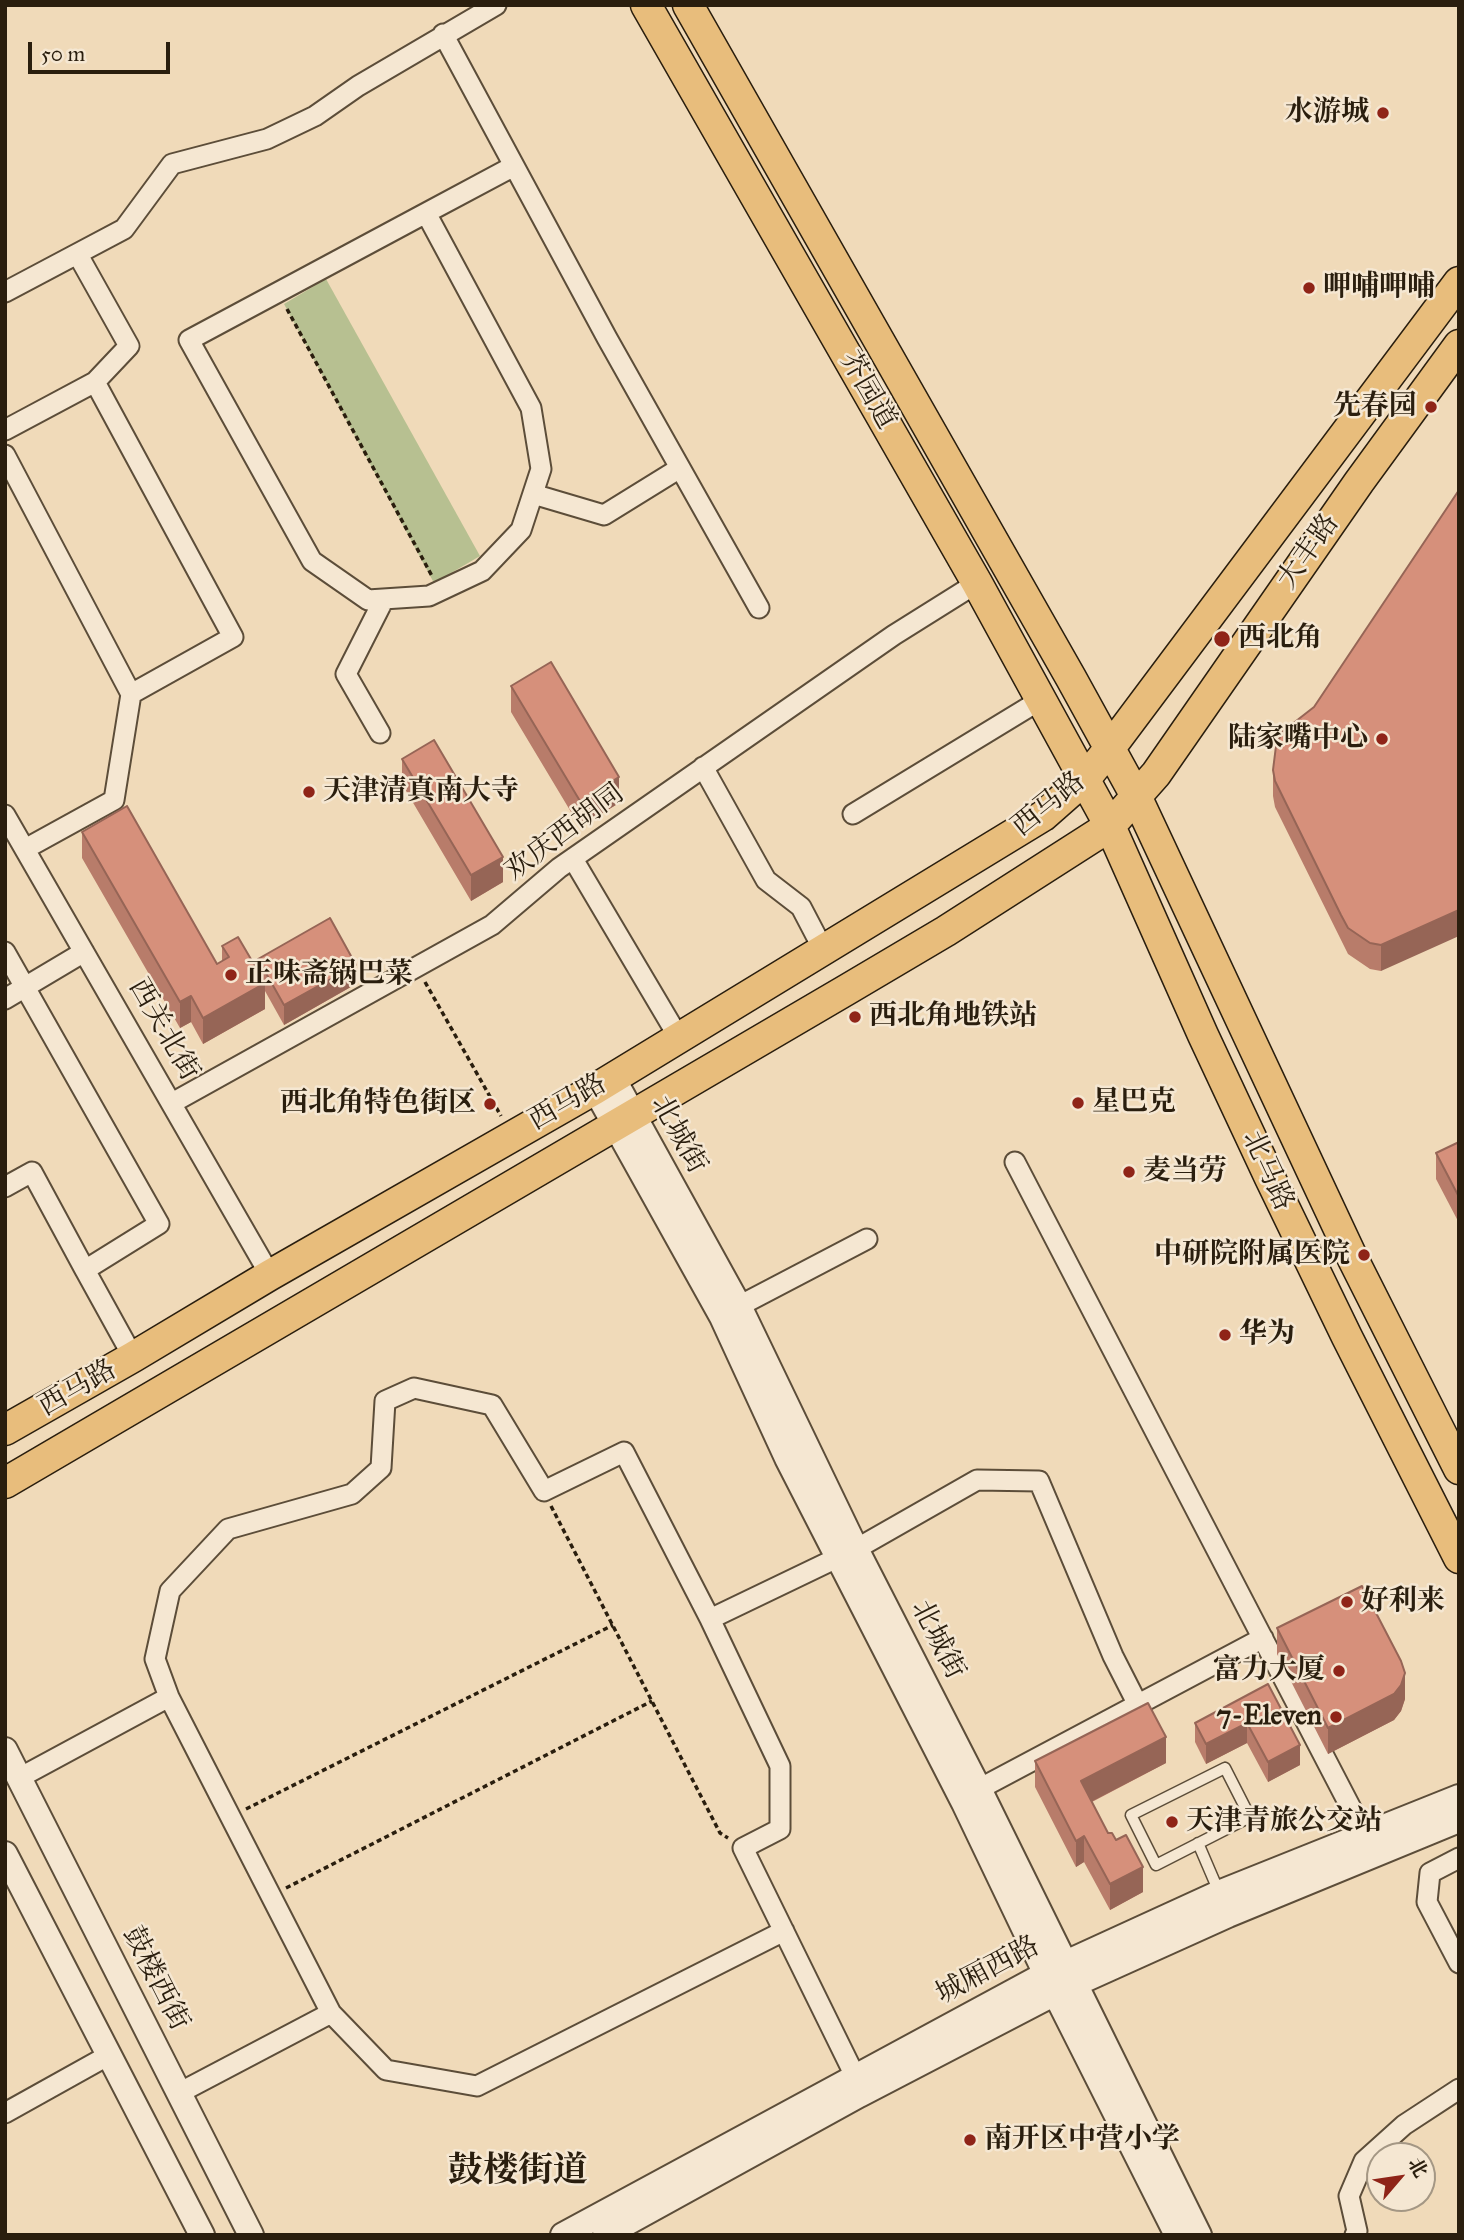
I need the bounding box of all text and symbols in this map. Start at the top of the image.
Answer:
scale bar [32,28,173,72]
text: 50 m [41,41,85,67]
place label: 水游城 [1285,96,1369,130]
marker: 水游城 [1375,105,1391,121]
place label: 呷哺呷哺 [1323,271,1435,305]
marker: 呷哺呷哺 [1301,280,1317,296]
street label: 芥园道 [831,346,903,436]
place label: 先春园 [1333,390,1417,424]
marker: 先春园 [1423,399,1439,415]
street label: 大丰路 [1271,508,1347,596]
place label: 西北角 [1238,622,1322,656]
marker: 西北角 [1212,629,1232,649]
place label: 陆家嘴中心 [1228,722,1368,756]
marker: 陆家嘴中心 [1374,731,1390,747]
street label: 西马路 [1006,766,1092,844]
place label: 天津清真南大寺 [323,775,519,809]
street label: 欢庆西胡同 [499,777,631,889]
marker: 天津清真南大寺 [301,784,317,800]
place label: 正味斋锅巴菜 [245,958,413,992]
marker: 正味斋锅巴菜 [223,967,239,983]
street label: 西关北街 [120,973,206,1087]
place label: 西北角地铁站 [869,1000,1037,1034]
marker: 西北角地铁站 [847,1009,863,1025]
street label: 西马路 [523,1067,613,1139]
place label: 星巴克 [1092,1086,1176,1120]
place label: 西北角特色街区 [280,1087,476,1121]
street label: 北城街 [643,1090,713,1180]
marker: 星巴克 [1070,1095,1086,1111]
marker: 西北角特色街区 [482,1096,498,1112]
street label: 北马路 [1234,1126,1300,1216]
place label: 麦当劳 [1143,1155,1227,1189]
marker: 麦当劳 [1121,1164,1137,1180]
place label: 中研院附属医院 [1154,1238,1350,1272]
marker: 中研院附属医院 [1356,1247,1372,1263]
place label: 华为 [1239,1318,1295,1352]
marker: 华为 [1217,1327,1233,1343]
street label: 西马路 [33,1353,123,1425]
place label: 好利来 [1361,1585,1445,1619]
marker: 好利来 [1339,1594,1355,1610]
street label: 北城街 [903,1595,971,1685]
place label: 富力大厦 [1213,1654,1325,1688]
marker: 富力大厦 [1331,1663,1347,1679]
place label: 7-Eleven [1217,1700,1322,1734]
marker: 7-Eleven [1328,1709,1344,1725]
place label: 天津青旅公交站 [1186,1805,1382,1839]
marker: 天津青旅公交站 [1164,1814,1180,1830]
street label: 鼓楼西街 [115,1921,195,2037]
street label: 城厢西路 [931,1930,1045,2012]
place label: 南开区中营小学 [984,2123,1180,2157]
marker: 南开区中营小学 [962,2132,978,2148]
north arrow [1366,2142,1436,2212]
district label: 鼓楼街道 [448,2151,588,2193]
text: 北 [1403,2154,1433,2181]

